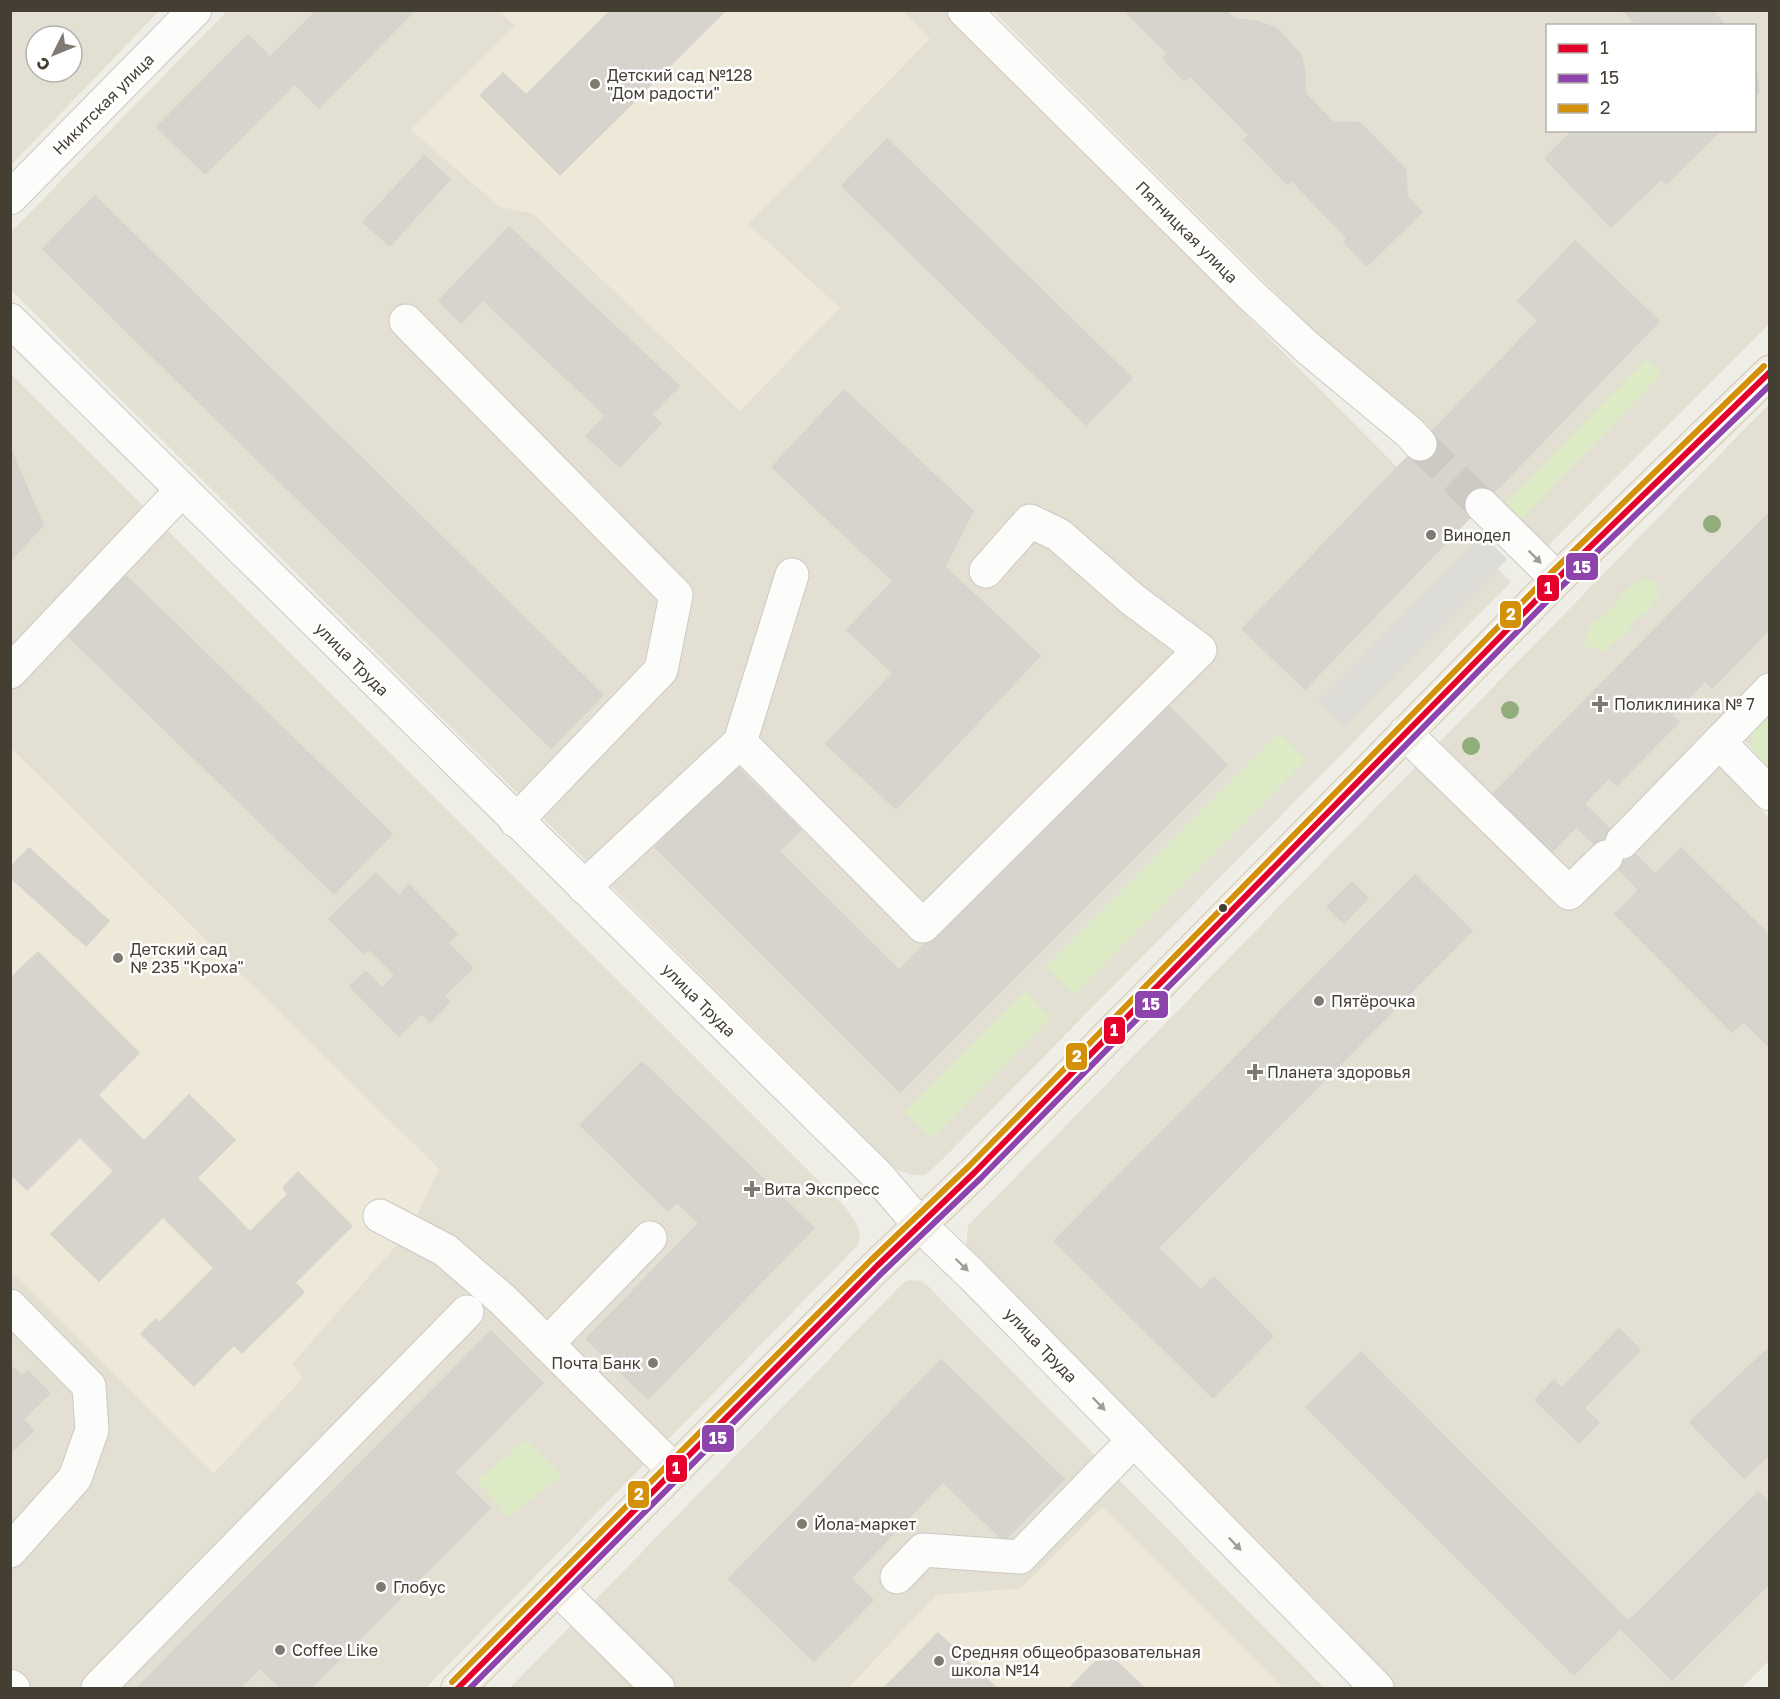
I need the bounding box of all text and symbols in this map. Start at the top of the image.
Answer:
north arrow [24,24,84,84]
legend [1546,24,1756,132]
text: 1 [1600,36,1609,58]
street label: Никитская улица [48,49,158,159]
text: С [32,53,54,75]
place label: Детский сад №128 "Дом радости" [607,65,753,103]
text: 15 [1600,66,1619,88]
marker: Детский сад №128 "Дом радости" [588,77,602,91]
text: 2 [1600,96,1610,118]
street label: Пятницкая улица [1132,177,1242,287]
place label: Винодел [1443,525,1511,545]
marker: Винодел [1424,528,1438,542]
one-way arrow [1527,549,1541,563]
line badge: 15 [1565,552,1599,581]
text: 15 [1573,557,1591,577]
line badge: 1 [1536,574,1560,602]
text: 1 [1544,578,1552,598]
line badge: 2 [1499,600,1522,629]
text: 2 [1506,604,1516,624]
street label: улица Труда [311,618,393,700]
place label: Поликлиника № 7 [1614,694,1755,714]
marker: Поликлиника № 7 [1591,695,1609,713]
unlabelled marker [1217,902,1229,914]
place label: Детский сад № 235 "Кроха" [130,939,244,977]
marker: Детский сад № 235 "Кроха" [111,951,125,965]
street label: улица Труда [658,959,740,1041]
line badge: 15 [1134,990,1169,1019]
place label: Пятёрочка [1331,991,1415,1011]
text: 15 [1142,994,1160,1014]
marker: Пятёрочка [1312,994,1326,1008]
line badge: 1 [1103,1016,1126,1045]
text: 1 [1110,1020,1118,1040]
line badge: 2 [1065,1042,1088,1071]
text: 2 [1072,1046,1082,1066]
place label: Планета здоровья [1267,1062,1411,1082]
marker: Планета здоровья [1248,1065,1262,1079]
place label: Вита Экспресс [764,1179,880,1199]
marker: Вита Экспресс [745,1182,759,1196]
one-way arrow [955,1258,969,1272]
street label: улица Труда [1000,1303,1082,1387]
place label: Почта Банк [551,1353,641,1373]
marker: Почта Банк [646,1356,660,1370]
one-way arrow [1092,1397,1106,1412]
line badge: 15 [701,1424,735,1453]
text: 15 [709,1428,727,1448]
line badge: 1 [665,1454,688,1483]
text: 1 [672,1458,680,1478]
line badge: 2 [627,1480,650,1509]
text: 2 [634,1484,644,1504]
place label: Йола-маркет [814,1514,916,1534]
marker: Йола-маркет [795,1517,809,1531]
one-way arrow [1228,1536,1242,1550]
place label: Глобус [393,1577,446,1597]
marker: Глобус [374,1580,388,1594]
place label: Coffee Like [292,1640,378,1660]
place label: Средняя общеобразовательная школа №14 [951,1642,1201,1680]
marker: Coffee Like [273,1643,287,1657]
marker: Средняя общеобразовательная школа №14 [932,1654,946,1668]

